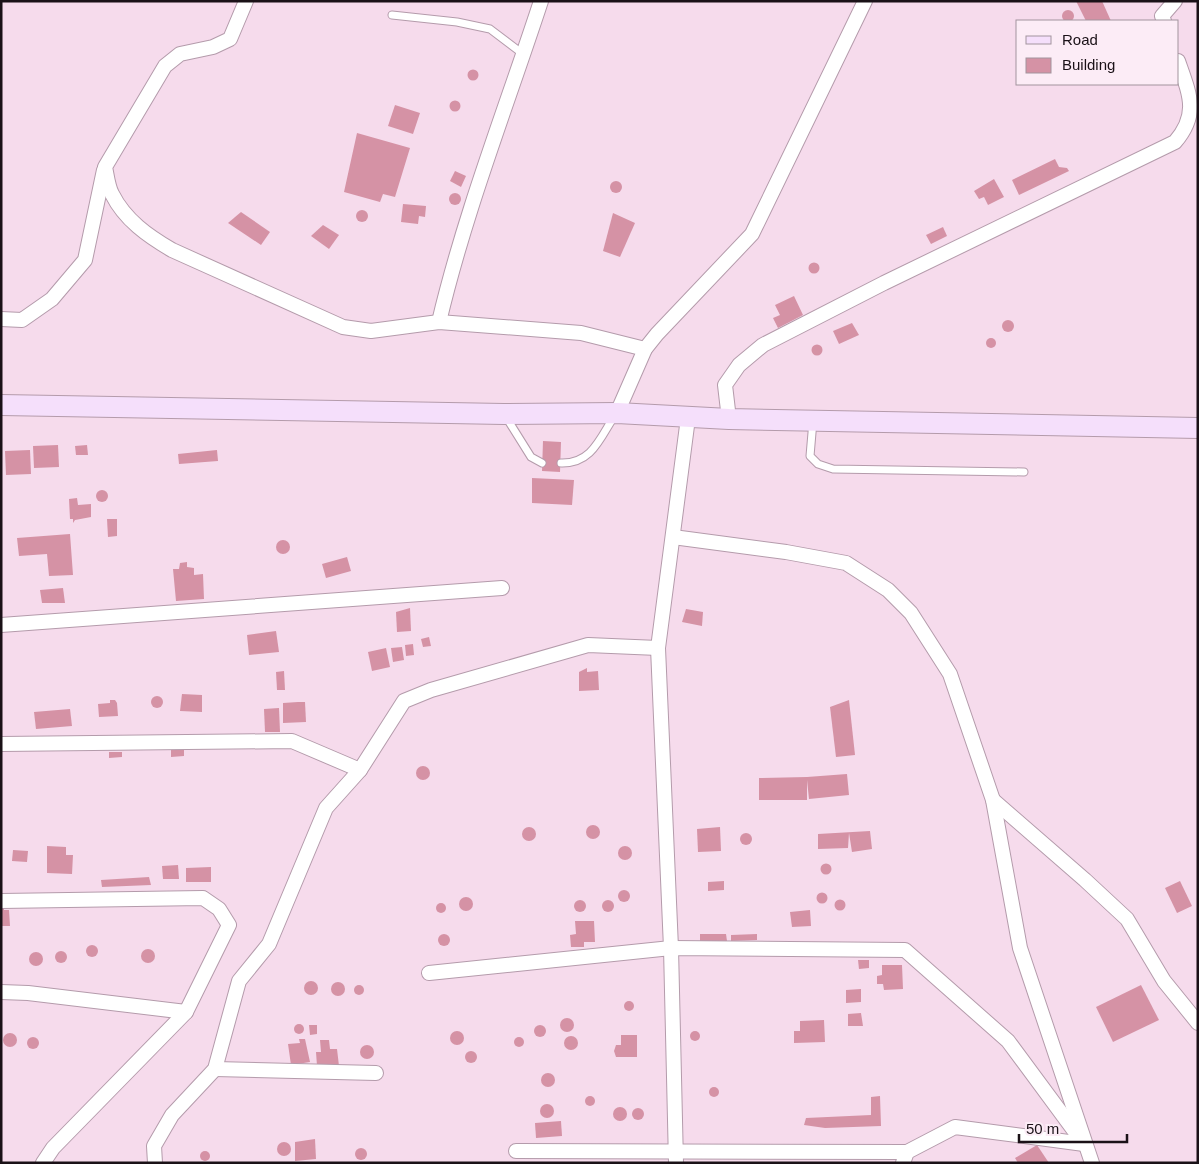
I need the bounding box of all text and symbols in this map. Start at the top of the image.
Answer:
legend [1016,20,1179,85]
text: Road [1062,31,1098,48]
text: Building [1062,56,1115,73]
scale bar [1019,1112,1126,1144]
text: 50 m [1026,1120,1059,1137]

